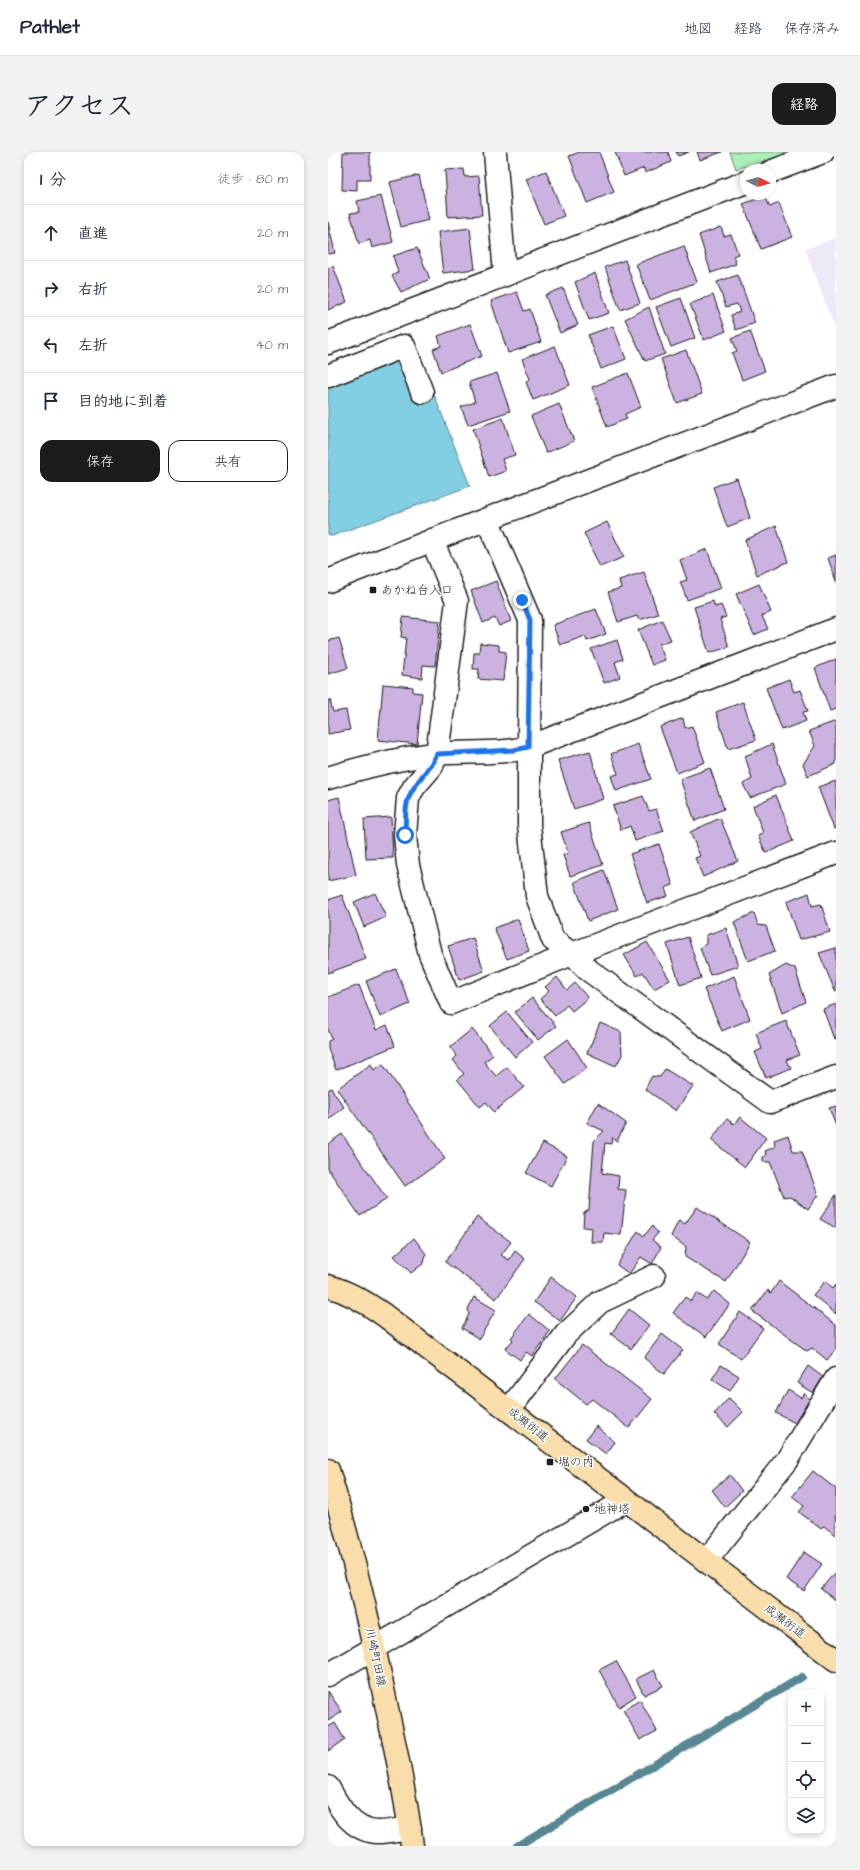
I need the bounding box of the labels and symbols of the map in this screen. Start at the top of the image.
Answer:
north arrow [740,164,776,200]
place label: あかね台入口 [381,582,453,599]
marker: あかね台入口 [368,585,378,595]
route end [513,591,531,609]
route start [396,826,414,844]
street label: 成瀬街道 [504,1403,552,1446]
place label: 堀の内 [558,1454,594,1471]
marker: 堀の内 [545,1457,555,1467]
place label: 地神塔 [594,1501,630,1518]
marker: 地神塔 [581,1504,591,1514]
street label: 成瀬街道 [760,1600,809,1643]
street label: 川崎町田線 [361,1626,390,1688]

